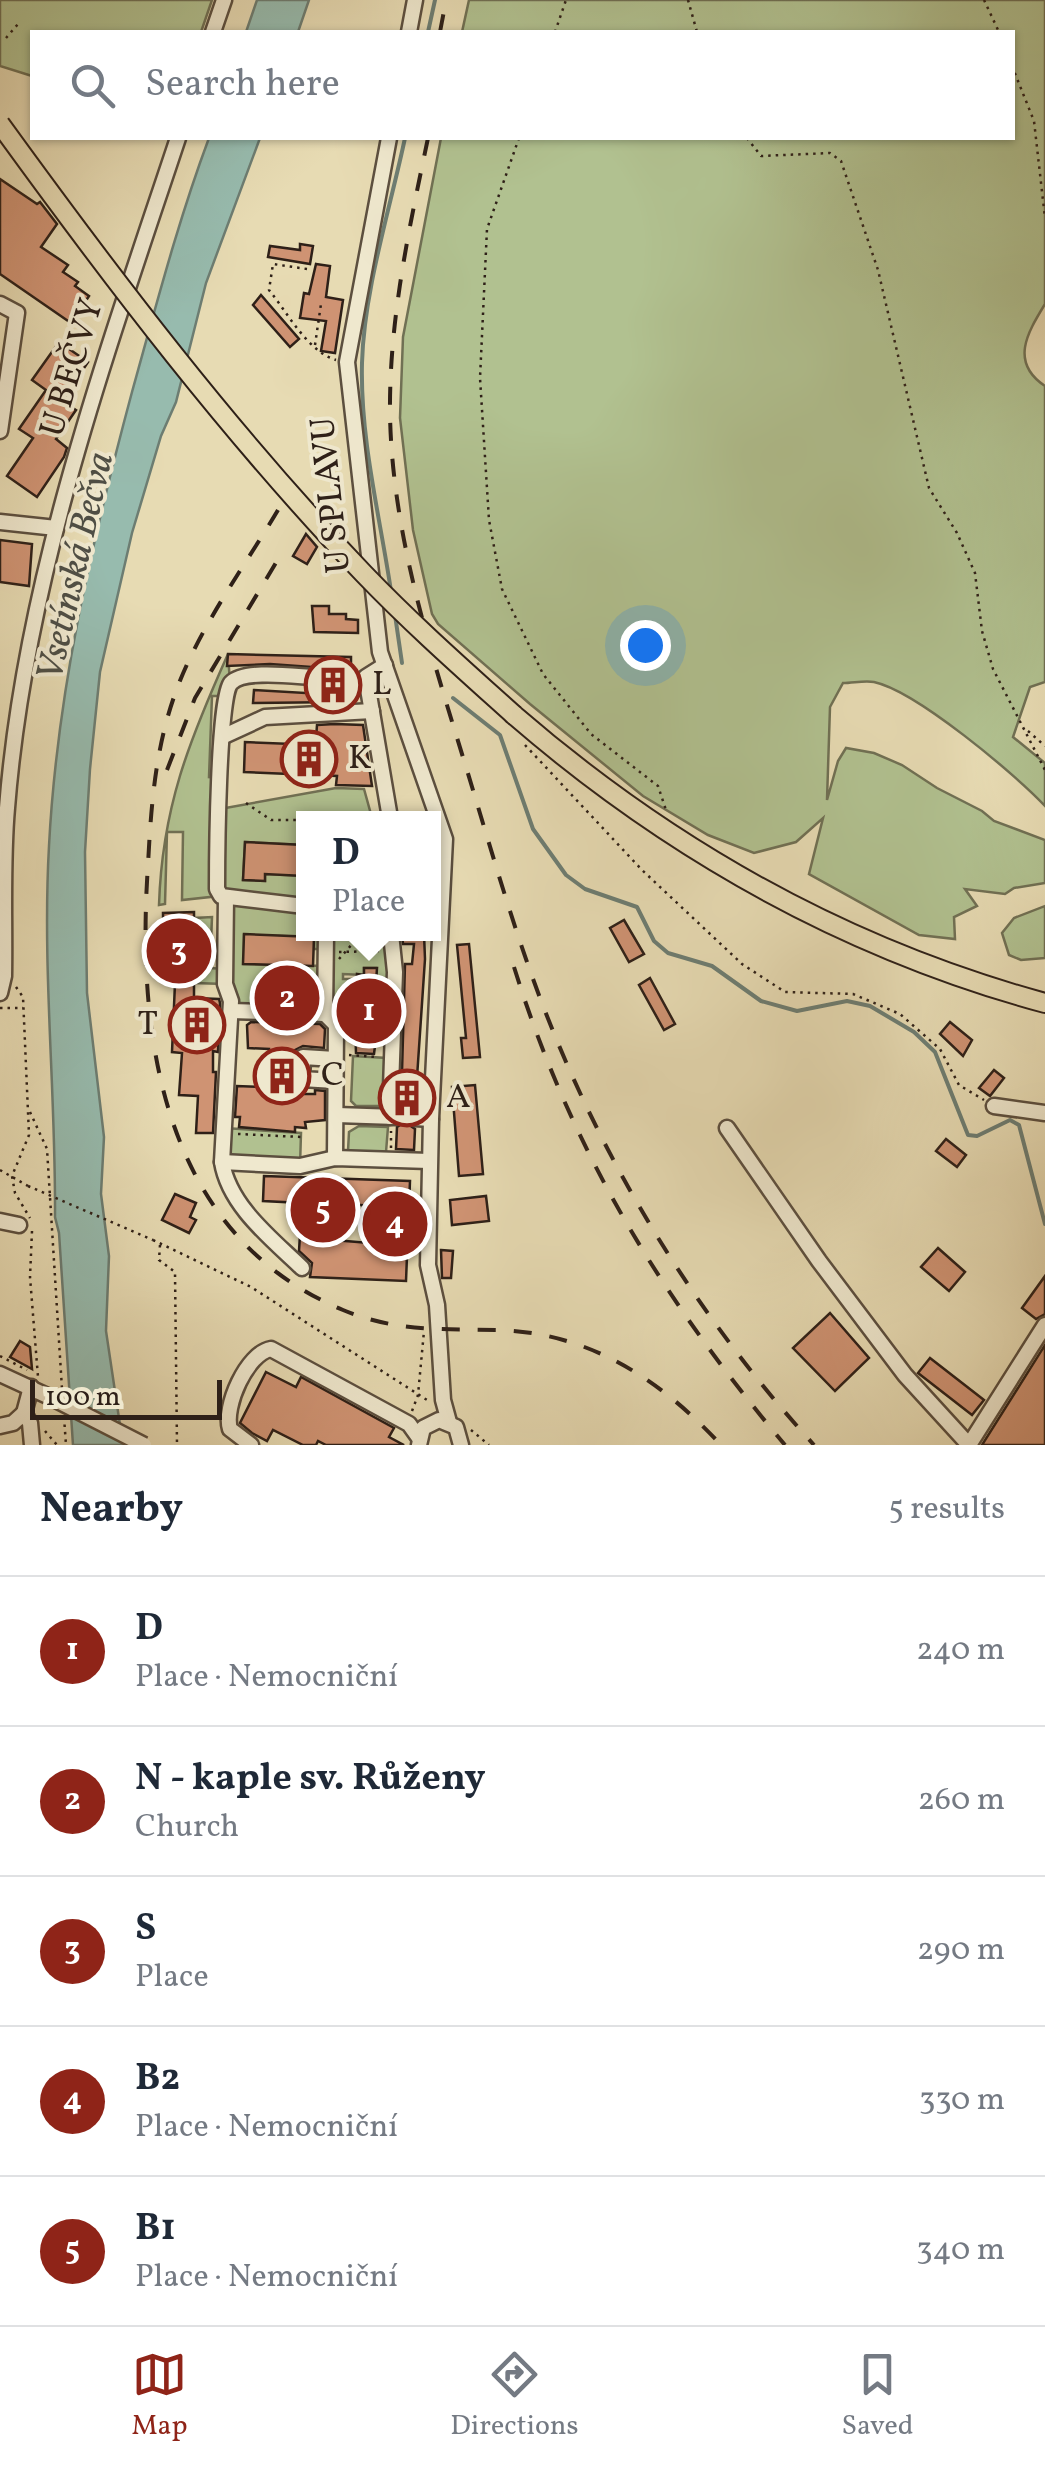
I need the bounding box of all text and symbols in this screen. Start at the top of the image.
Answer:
search box [30,30,1015,140]
icon: search [65,58,120,113]
text: Search here [145,59,340,112]
street label: U BEČVY [29,293,117,443]
street label: U SPLAVU [300,414,364,576]
water label: Vsetínská Bečva [25,447,129,687]
your location [620,620,671,671]
building icon: L [303,655,363,715]
place label: L [372,661,392,709]
building icon: K [279,729,339,789]
place label: K [348,735,372,783]
popup [296,811,441,941]
text: D [332,828,360,881]
text: Place [332,881,405,925]
pin: 3 [146,914,212,988]
pin: 2 [254,960,320,1036]
pin: 1 [336,974,402,1048]
building icon: T [167,995,227,1055]
place label: T [138,1001,158,1049]
building icon: C [252,1046,312,1106]
place label: C [321,1052,344,1100]
building icon: A [377,1068,437,1128]
place label: A [446,1074,471,1122]
pin: 5 [290,1172,356,1248]
pin: 4 [362,1186,428,1262]
scale bar [30,1375,222,1420]
text: 100 m [45,1378,120,1417]
text: Nearby [40,1481,183,1540]
text: 5 results [888,1488,1005,1532]
text: D [135,1603,163,1656]
text: 1 [66,1629,79,1673]
text: 240 m [916,1629,1005,1673]
text: Place · Nemocniční [135,1656,398,1700]
text: N - kaple sv. Růženy [135,1753,486,1806]
text: 2 [64,1779,81,1823]
text: 260 m [918,1779,1005,1823]
text: Church [135,1806,239,1850]
text: S [135,1903,156,1956]
text: 3 [64,1929,81,1973]
text: 290 m [917,1929,1005,1973]
text: Place [135,1956,209,2000]
text: B2 [135,2053,180,2106]
text: 4 [63,2079,82,2123]
text: 330 m [919,2079,1005,2123]
text: Place · Nemocniční [135,2106,398,2150]
text: B1 [135,2203,176,2256]
text: 5 [65,2229,80,2273]
text: 340 m [916,2229,1005,2273]
text: Place · Nemocniční [135,2256,398,2300]
tab: Map [131,2347,187,2446]
tab: Directions [450,2347,579,2446]
tab: Saved [841,2347,914,2446]

